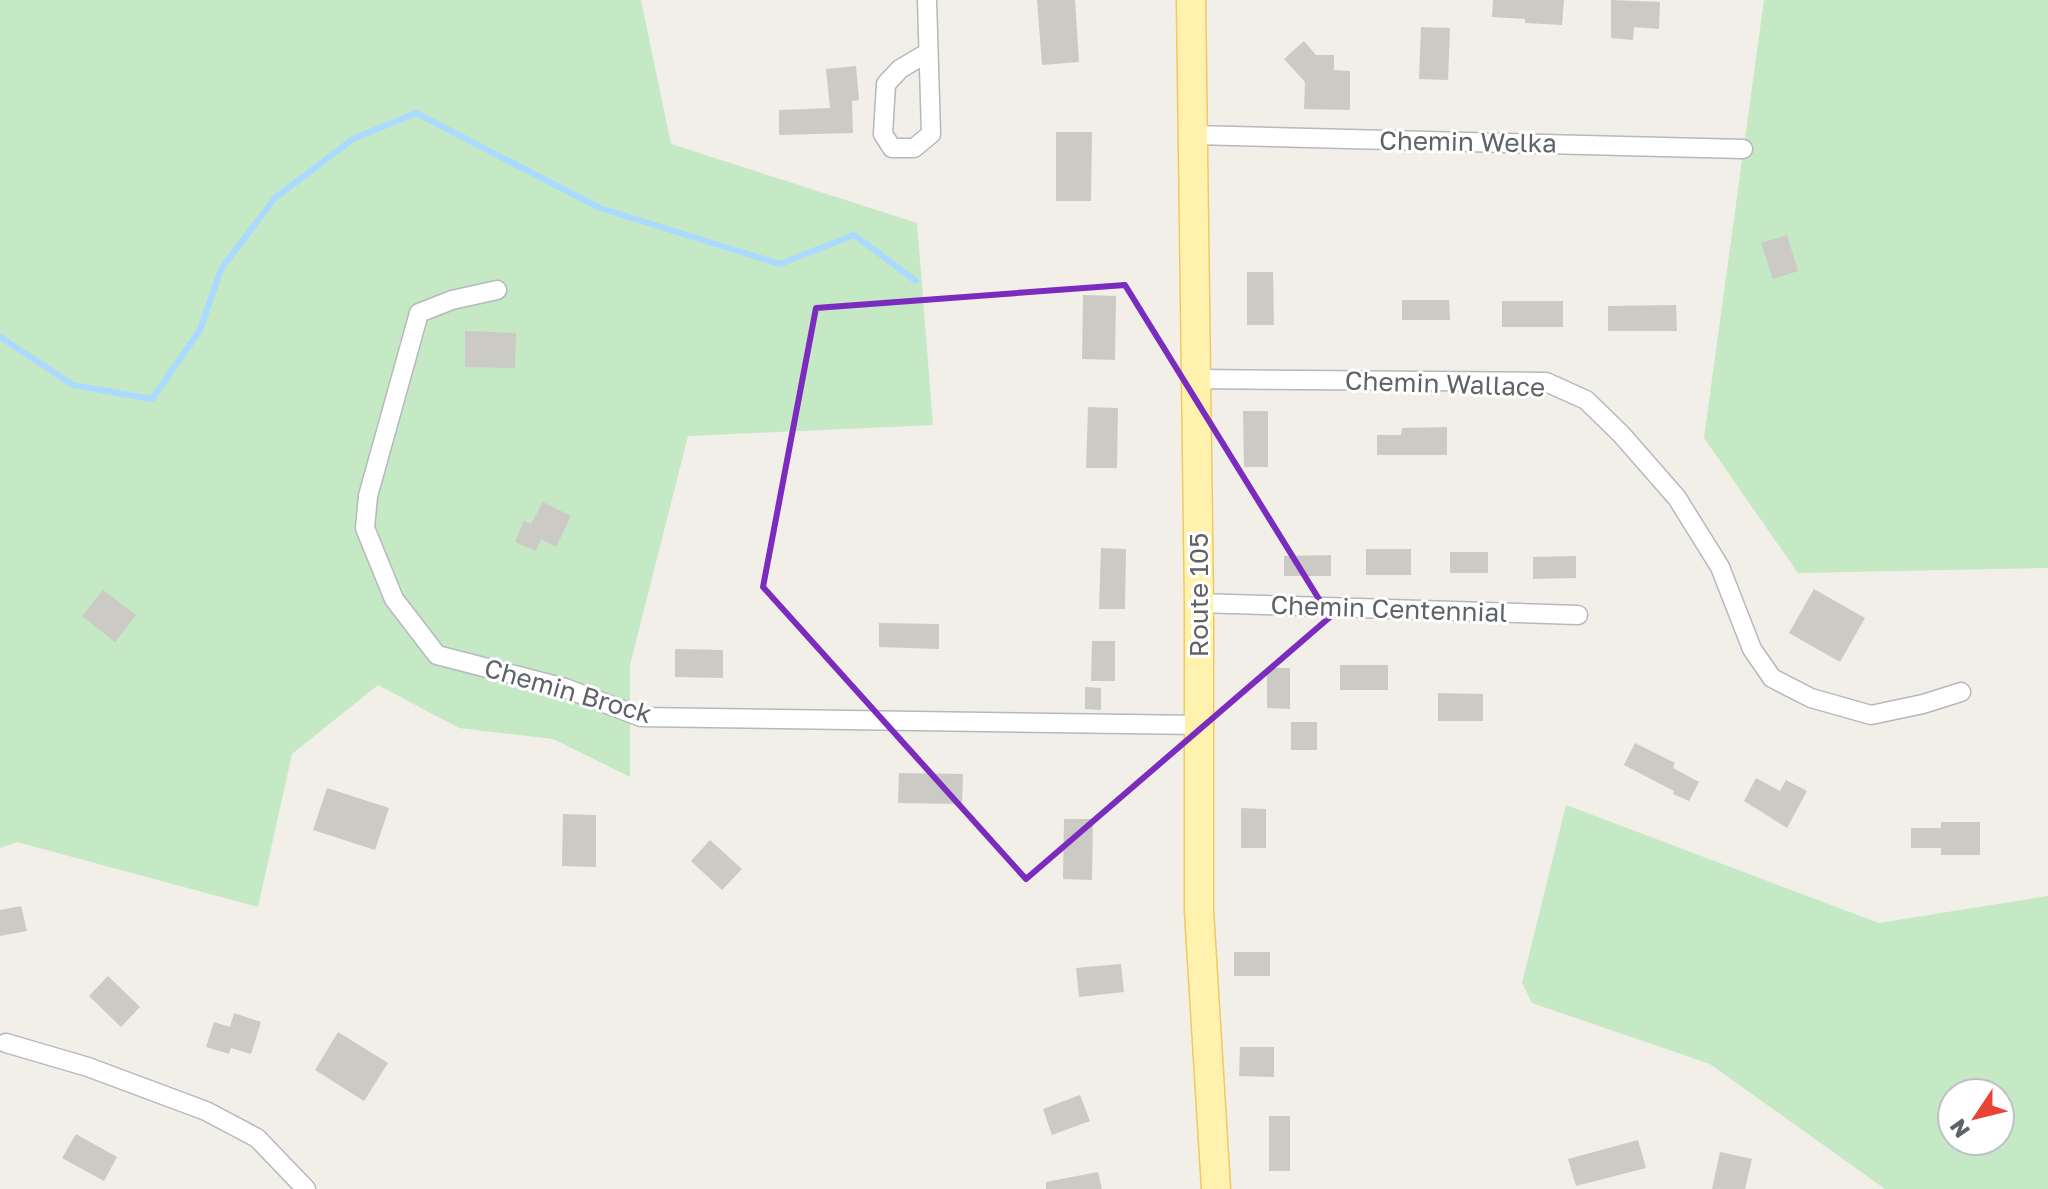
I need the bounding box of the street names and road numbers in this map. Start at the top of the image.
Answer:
street label: Chemin Welka [1379,124,1557,159]
street label: Chemin Wallace [1344,365,1546,402]
street label: Route 105 [1183,533,1214,657]
street label: Chemin Centennial [1270,589,1508,628]
street label: Chemin Brock [481,652,656,729]

